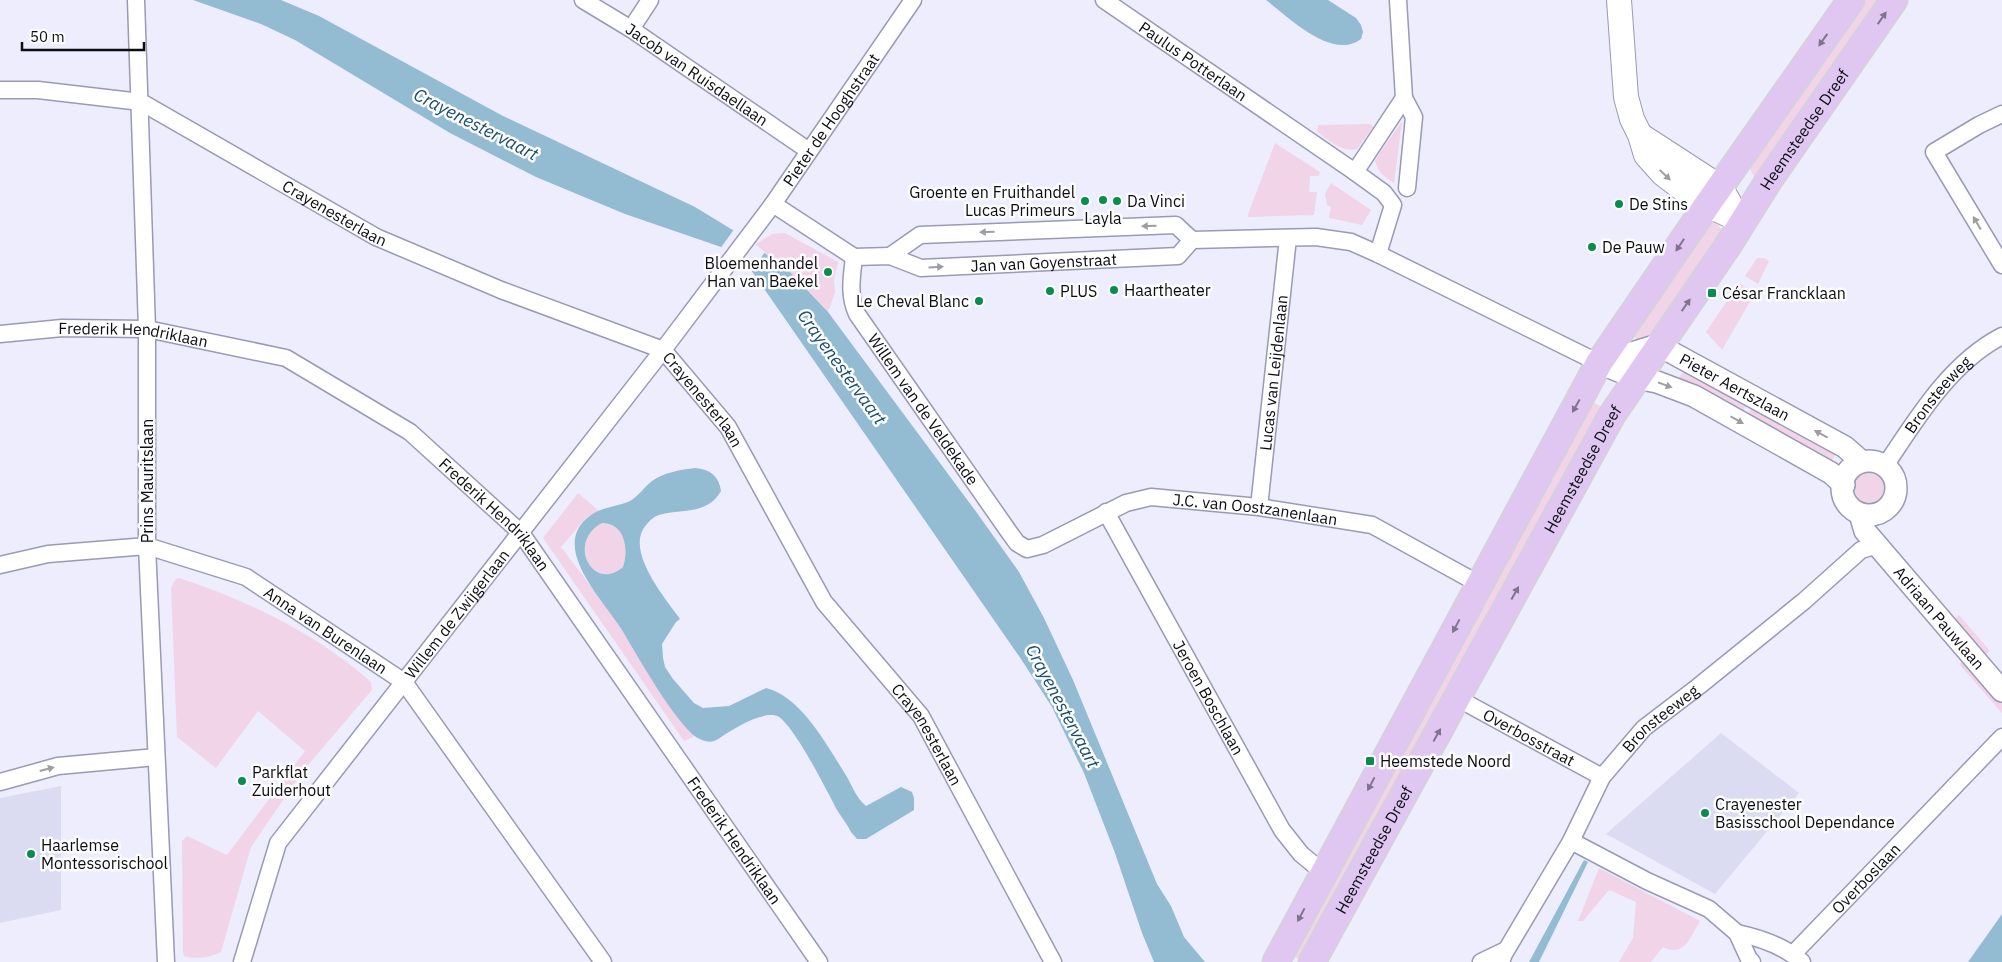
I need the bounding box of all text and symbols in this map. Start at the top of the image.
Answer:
one-way arrow [1877,11,1887,25]
street label: Paulus Potterlaan [1135,17,1251,105]
street label: Jacob van Ruisdaellaan [622,18,772,130]
scale bar [22,20,145,52]
text: 50 m [30,27,65,46]
one-way arrow [1818,33,1828,47]
street label: Pieter de Hooghstraat [778,49,884,190]
street label: Heemsteedse Dreef [1755,65,1853,194]
water label: Crayenestervaart [410,83,543,166]
one-way arrow [1659,169,1671,181]
street label: Crayenesterlaan [279,175,390,250]
place label: Groente en Fruithandel Lucas Primeurs [909,182,1075,220]
place label: Da Vinci [1127,191,1185,211]
marker: Layla [1097,194,1109,206]
place label: De Stins [1629,194,1688,214]
marker: Groente en Fruithandel Lucas Primeurs [1079,195,1091,207]
marker: Da Vinci [1111,195,1123,207]
marker: De Stins [1613,198,1625,210]
place label: Layla [1084,208,1122,228]
one-way arrow [1972,216,1981,229]
one-way arrow [1141,222,1157,230]
one-way arrow [978,228,994,236]
place label: De Pauw [1602,237,1665,257]
one-way arrow [1675,238,1685,252]
marker: De Pauw [1586,241,1598,253]
street label: Jan van Goyenstraat [970,249,1117,276]
place label: Bloemenhandel Han van Baekel [704,253,818,291]
one-way arrow [929,263,945,271]
marker: Bloemenhandel Han van Baekel [822,266,834,278]
place label: Haartheater [1124,280,1211,300]
place label: PLUS [1060,281,1097,301]
place label: César Francklaan [1722,283,1846,303]
marker: Haartheater [1108,284,1120,296]
marker: PLUS [1044,285,1056,297]
marker: César Francklaan [1706,287,1718,299]
place label: Le Cheval Blanc [856,291,969,311]
street label: Lucas van Leijdenlaan [1255,294,1292,452]
marker: Le Cheval Blanc [973,295,985,307]
one-way arrow [1681,299,1691,312]
water label: Crayenestervaart [793,305,892,430]
street label: Frederik Hendriklaan [58,318,210,351]
street label: Willem van de Veldekade [864,330,983,489]
street label: Crayenesterlaan [659,347,747,451]
street label: Pieter Aertszlaan [1676,349,1793,425]
street label: Bronsteeweg [1900,351,1976,437]
one-way arrow [1658,382,1673,389]
one-way arrow [1572,399,1580,414]
street label: Heemsteedse Dreef [1539,402,1626,537]
one-way arrow [1730,415,1743,424]
street label: Prins Mauritslaan [137,419,157,543]
one-way arrow [1814,430,1828,438]
street label: Frederik Hendriklaan [435,453,554,575]
street label: J.C. van Oostzanenlaan [1172,489,1339,529]
street label: Willem de Zwijgerlaan [400,545,514,683]
street label: Adriaan Pauwlaan [1890,562,1989,673]
street label: Anna van Burenlaan [260,582,391,678]
one-way arrow [1510,586,1519,600]
one-way arrow [1452,619,1461,632]
street label: Jeroen Boschlaan [1169,637,1248,758]
water label: Crayenestervaart [1021,640,1106,773]
street label: Crayenesterlaan [888,679,966,789]
street label: Bronsteeweg [1618,680,1703,756]
street label: Overbosstraat [1480,704,1578,770]
one-way arrow [1432,729,1441,742]
place label: Heemstede Noord [1380,751,1511,771]
marker: Heemstede Noord [1364,755,1376,767]
place label: Parkflat Zuiderhout [252,762,331,800]
one-way arrow [40,765,55,773]
street label: Frederik Hendriklaan [683,773,786,908]
marker: Parkflat Zuiderhout [236,775,248,787]
one-way arrow [1367,777,1375,792]
street label: Heemsteedse Dreef [1330,782,1417,917]
place label: Crayenester Basisschool Dependance [1715,794,1895,832]
marker: Crayenester Basisschool Dependance [1699,807,1711,819]
place label: Haarlemse Montessorischool [41,835,168,873]
street label: Overboslaan [1827,839,1904,918]
marker: Haarlemse Montessorischool [25,848,37,860]
one-way arrow [1297,908,1305,923]

